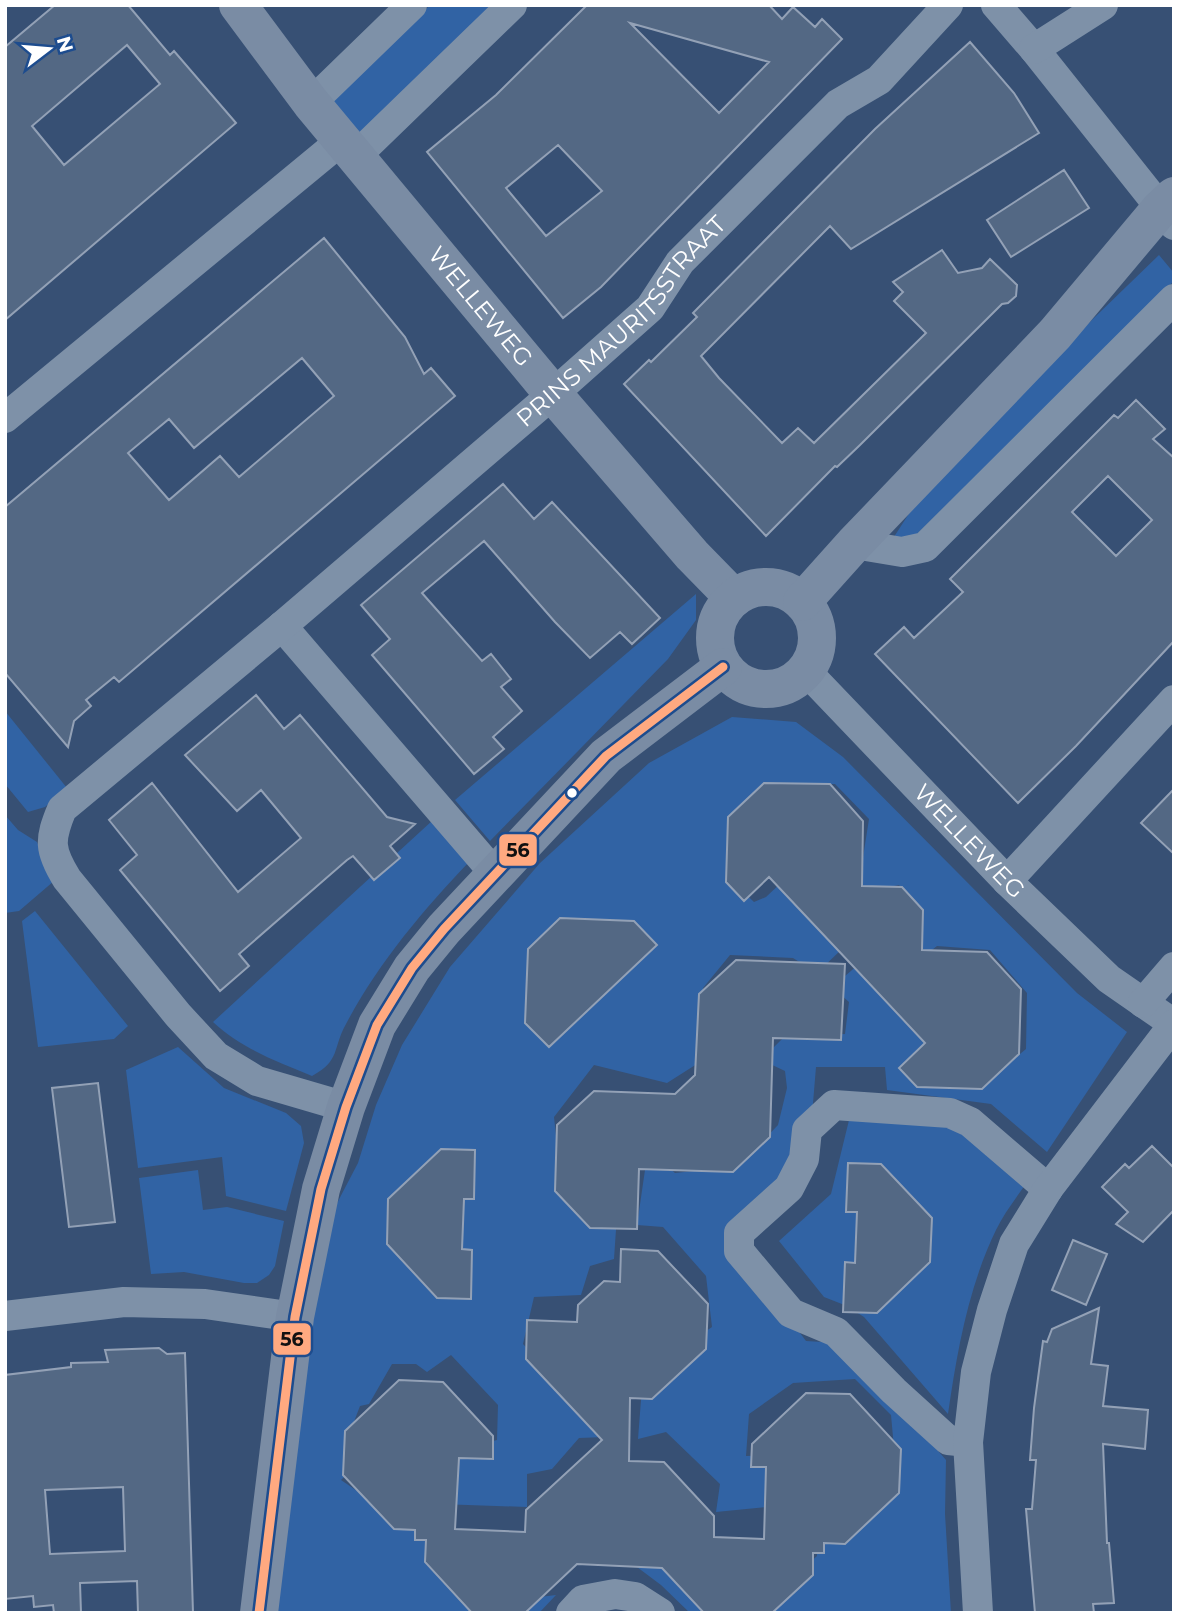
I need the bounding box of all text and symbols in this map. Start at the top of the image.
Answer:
north arrow [14,14,84,84]
text: N [52,34,78,55]
street label: PRINS MAURITSSTRAAT [510,209,732,433]
street label: WELLEWEG [422,240,539,372]
street label: WELLEWEG [908,778,1031,904]
unlabelled marker [565,786,579,800]
line badge: 56 [498,833,538,867]
text: 56 [506,839,530,862]
line badge: 56 [272,1322,312,1356]
text: 56 [280,1328,304,1351]

